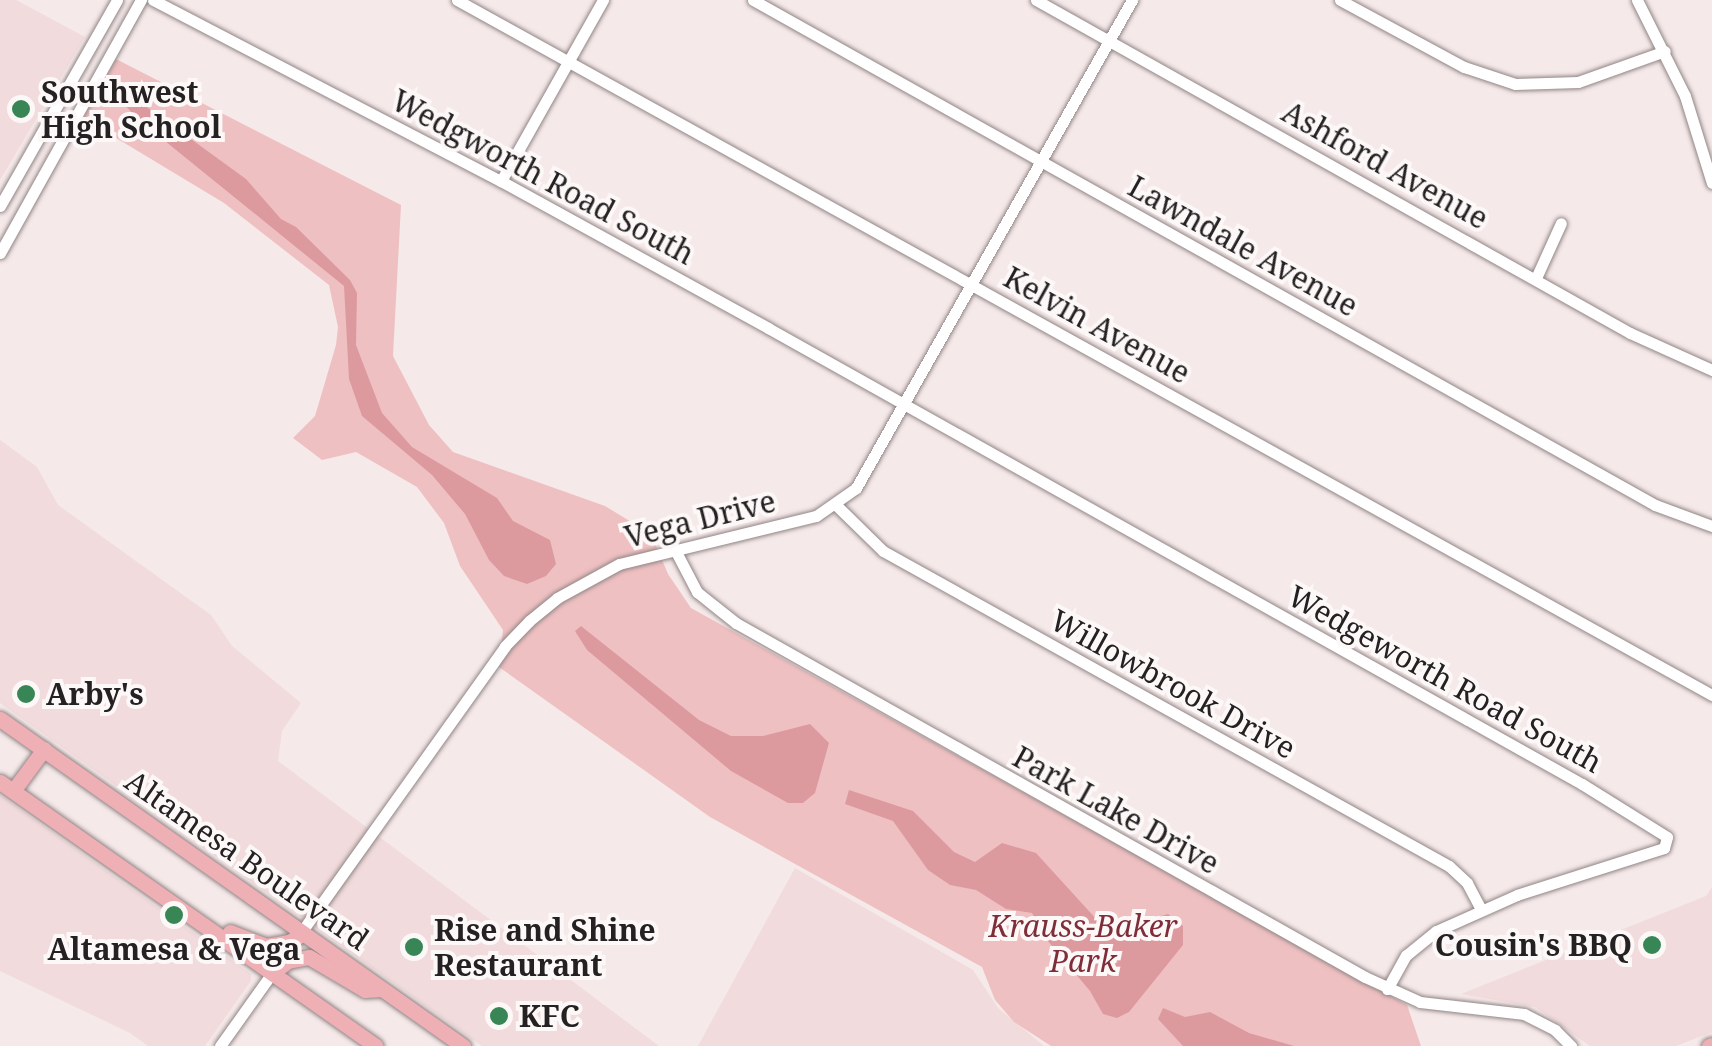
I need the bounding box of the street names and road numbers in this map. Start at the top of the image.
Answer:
street label: Wedgworth Road South [386,82,700,272]
street label: Ashford Avenue [1276,94,1494,236]
street label: Lawndale Avenue [1122,168,1364,324]
street label: Kelvin Avenue [998,259,1196,391]
street label: Vega Drive [621,483,779,555]
street label: Wedgeworth Road South [1282,578,1608,780]
street label: Willowbrook Drive [1044,602,1302,766]
street label: Park Lake Drive [1007,739,1225,881]
street label: Altamesa Boulevard [118,762,376,958]

